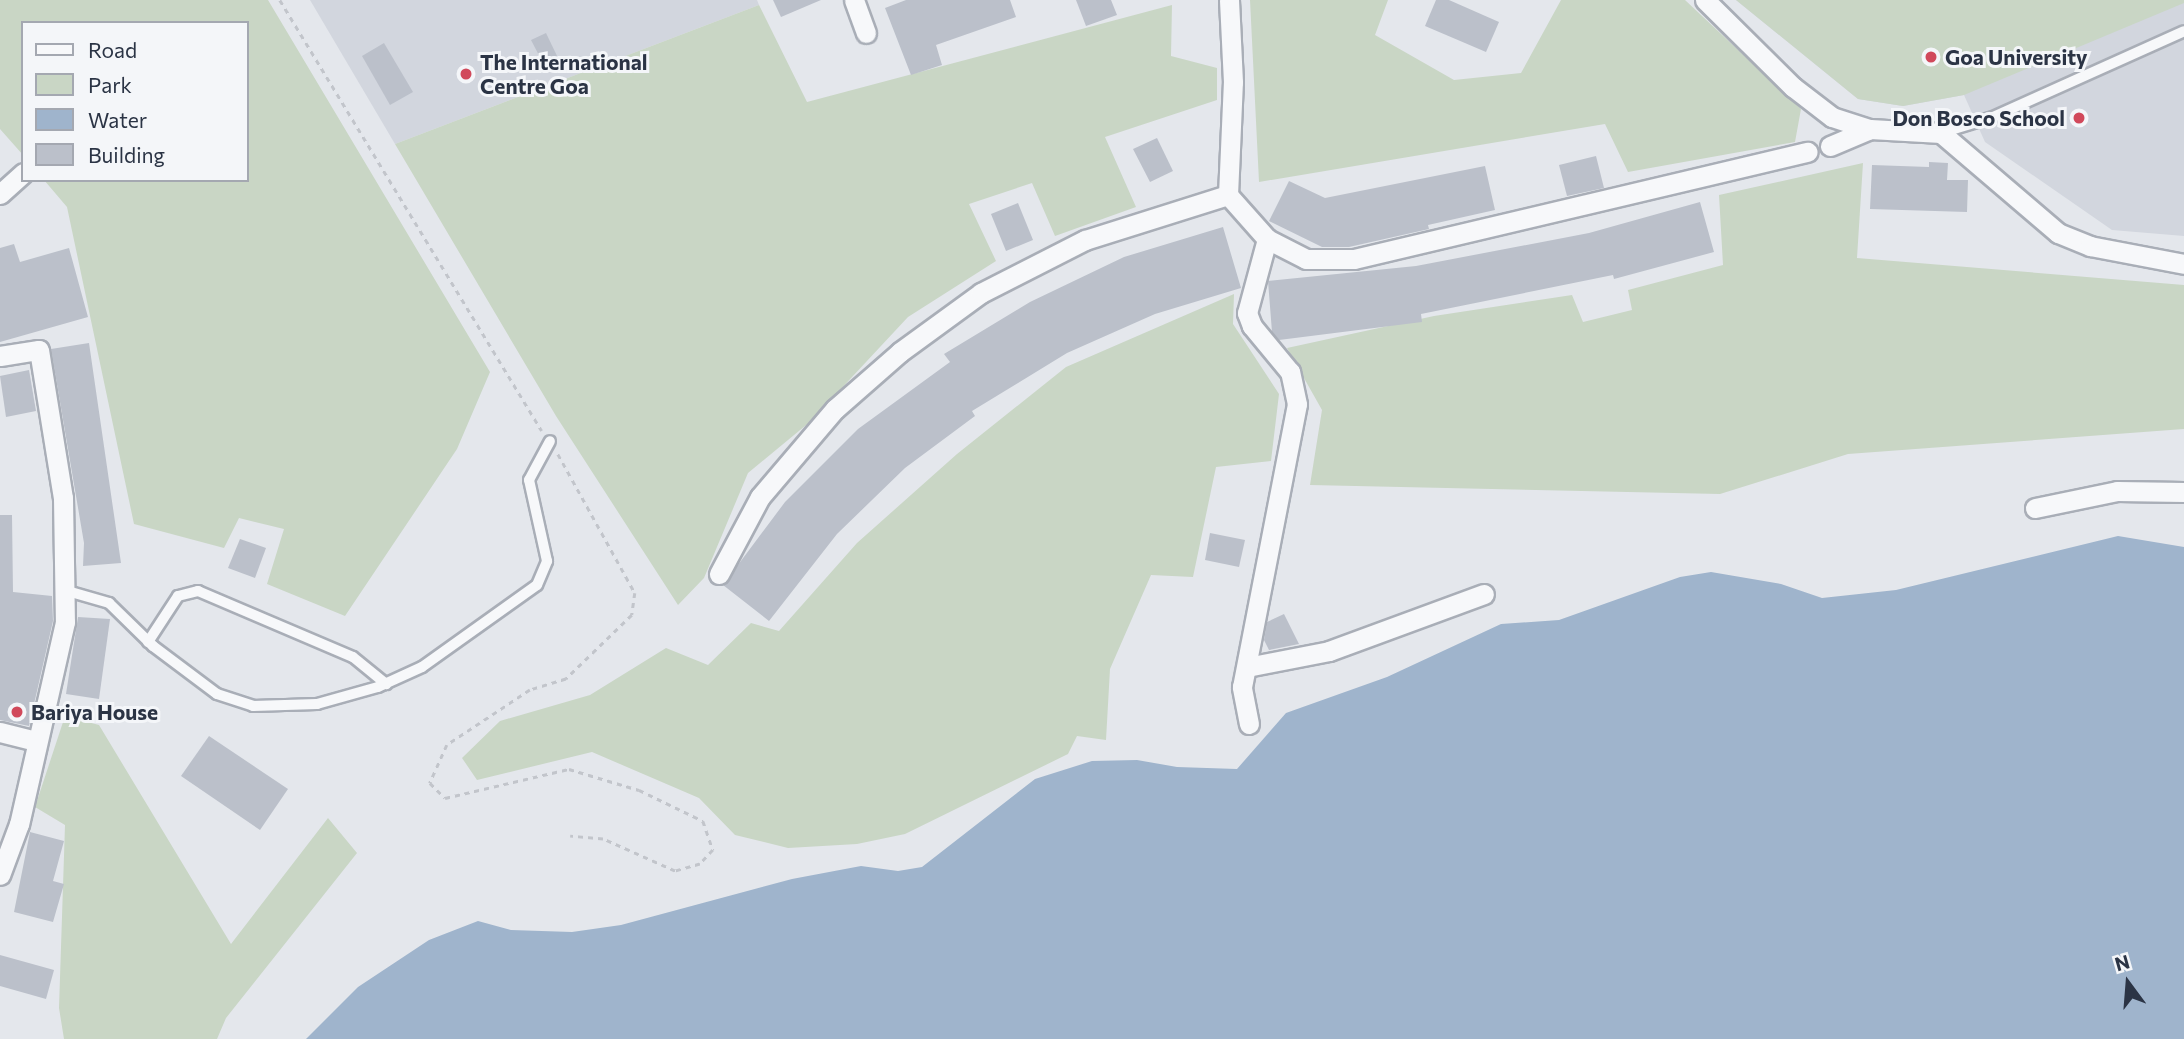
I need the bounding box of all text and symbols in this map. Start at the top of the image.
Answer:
legend [21,21,248,182]
text: Road [88,37,137,62]
place label: Goa University [1945,44,2088,70]
place label: The International Centre Goa [480,49,647,99]
marker: Goa University [1923,49,1939,65]
marker: The International Centre Goa [458,66,474,82]
text: Park [88,72,132,97]
place label: Don Bosco School [1892,105,2065,131]
text: Water [88,107,147,132]
marker: Don Bosco School [2071,110,2087,126]
text: Building [88,142,165,167]
place label: Bariya House [31,699,158,725]
marker: Bariya House [9,704,25,720]
north arrow [2093,948,2163,1018]
text: N [2112,949,2132,975]

